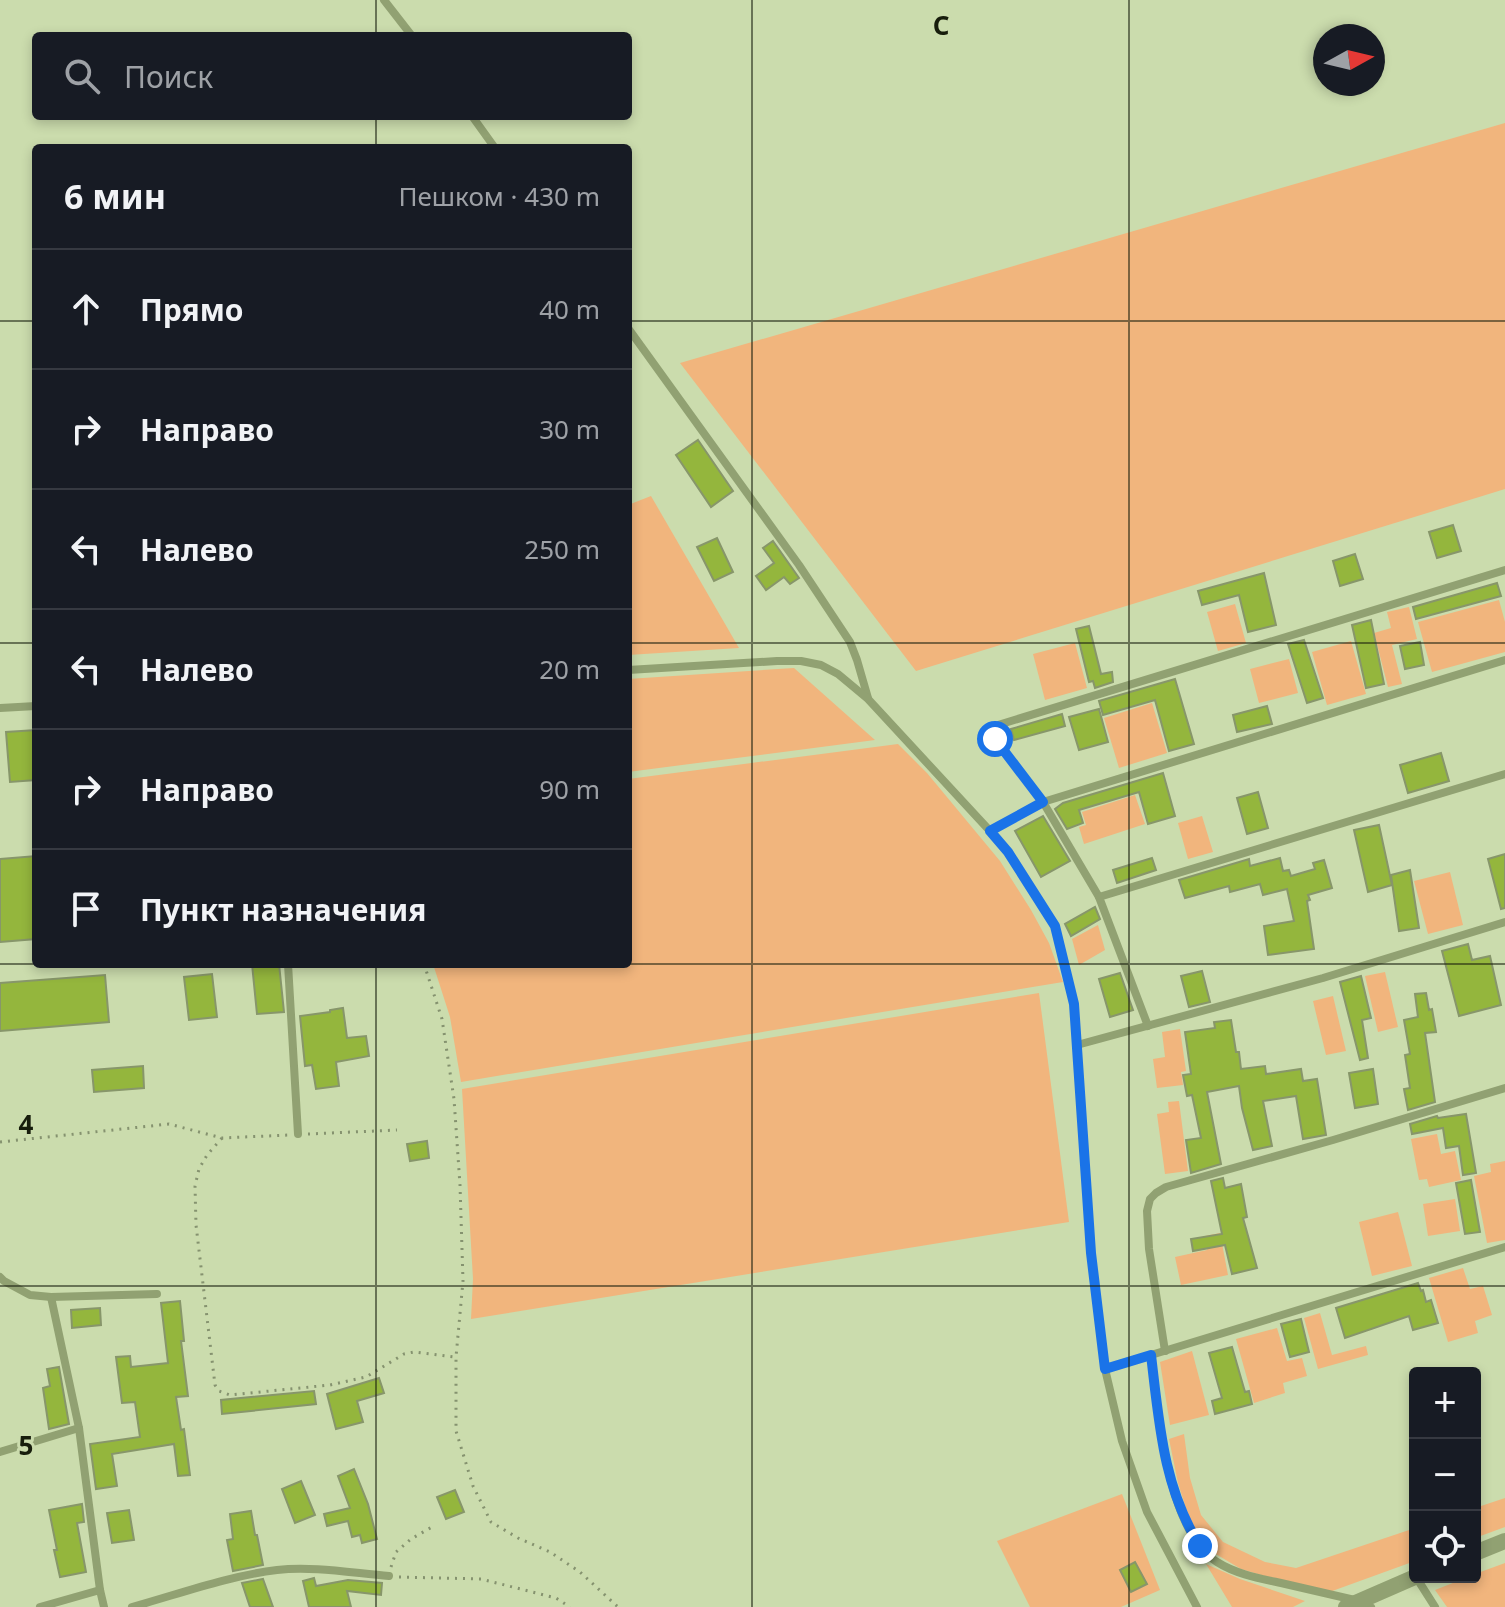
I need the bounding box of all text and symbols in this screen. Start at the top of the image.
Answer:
text: C [933,7,949,43]
north arrow [1313,24,1385,96]
search box [32,32,632,120]
icon: search [60,54,104,98]
text: Поиск [124,56,213,97]
text: 6 мин [64,173,166,219]
text: Пешком · 430 m [398,178,600,214]
icon: ahead [64,287,108,331]
text: Прямо [140,289,244,330]
text: 40 m [539,291,600,327]
icon: right [64,407,108,451]
text: Направо [140,409,274,450]
text: 30 m [539,411,600,447]
icon: left [64,527,108,571]
text: Налево [140,529,254,570]
text: 250 m [524,531,600,567]
icon: left [64,647,108,691]
text: Налево [140,649,254,690]
text: 20 m [539,651,600,687]
route start [977,721,1013,757]
icon: right [64,767,108,811]
text: Направо [140,769,274,810]
text: 90 m [539,771,600,807]
icon: arrive [64,887,108,931]
text: Пункт назначения [140,889,426,930]
text: 4 [19,1106,34,1142]
map controls [1409,1367,1481,1583]
button: + [1409,1367,1481,1439]
text: 5 [19,1427,33,1463]
button: − [1409,1439,1481,1511]
button: locate [1409,1511,1481,1583]
route end [1182,1528,1218,1564]

